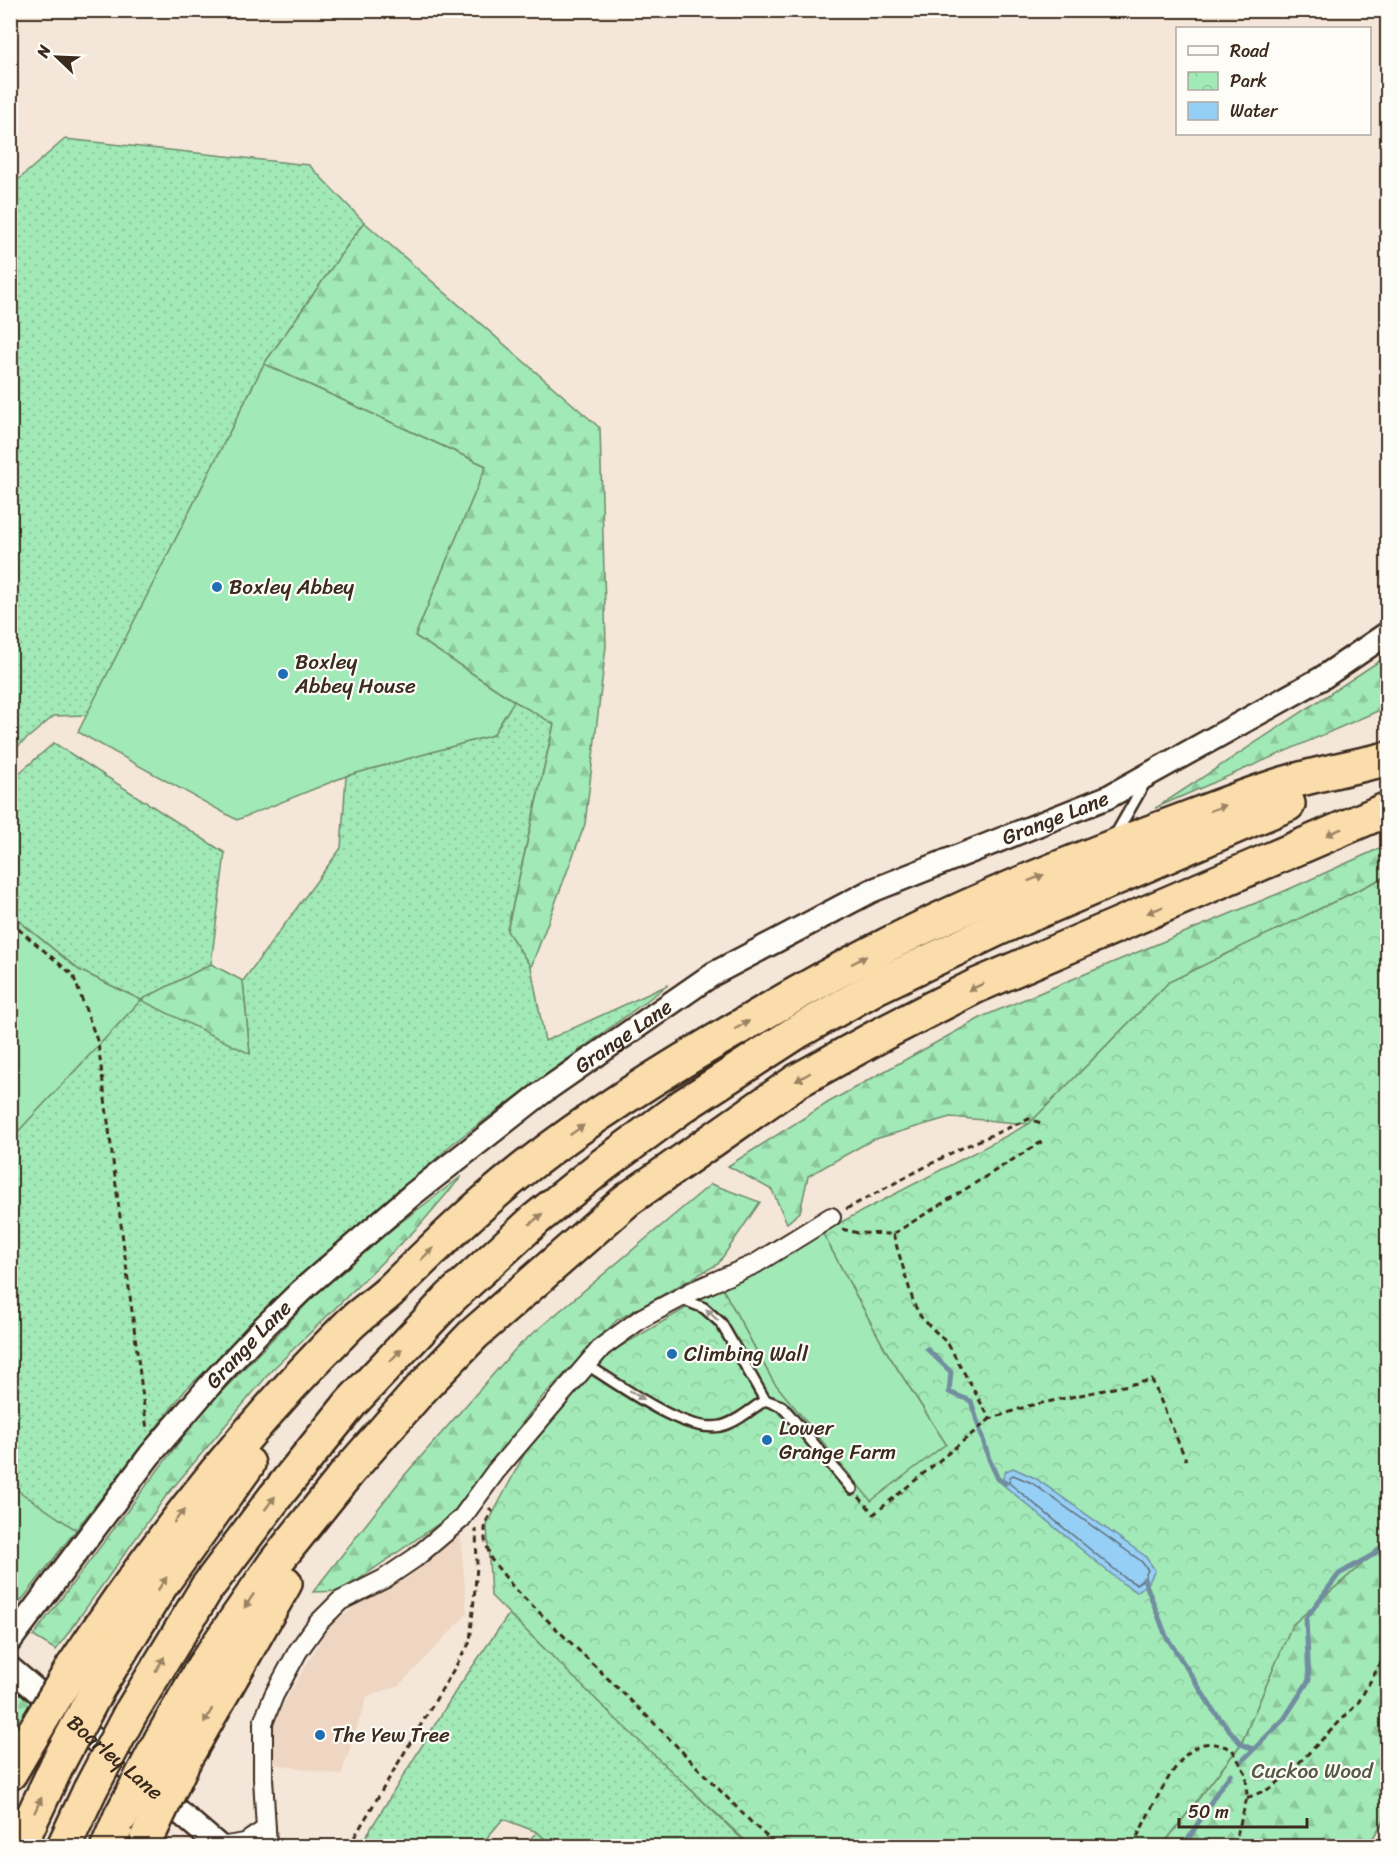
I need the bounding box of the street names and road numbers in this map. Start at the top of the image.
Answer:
street label: Grange Lane [996,779,1115,856]
street label: Grange Lane [566,988,681,1084]
street label: Grange Lane [195,1290,301,1398]
street label: Boarley Lane [58,1705,172,1810]

